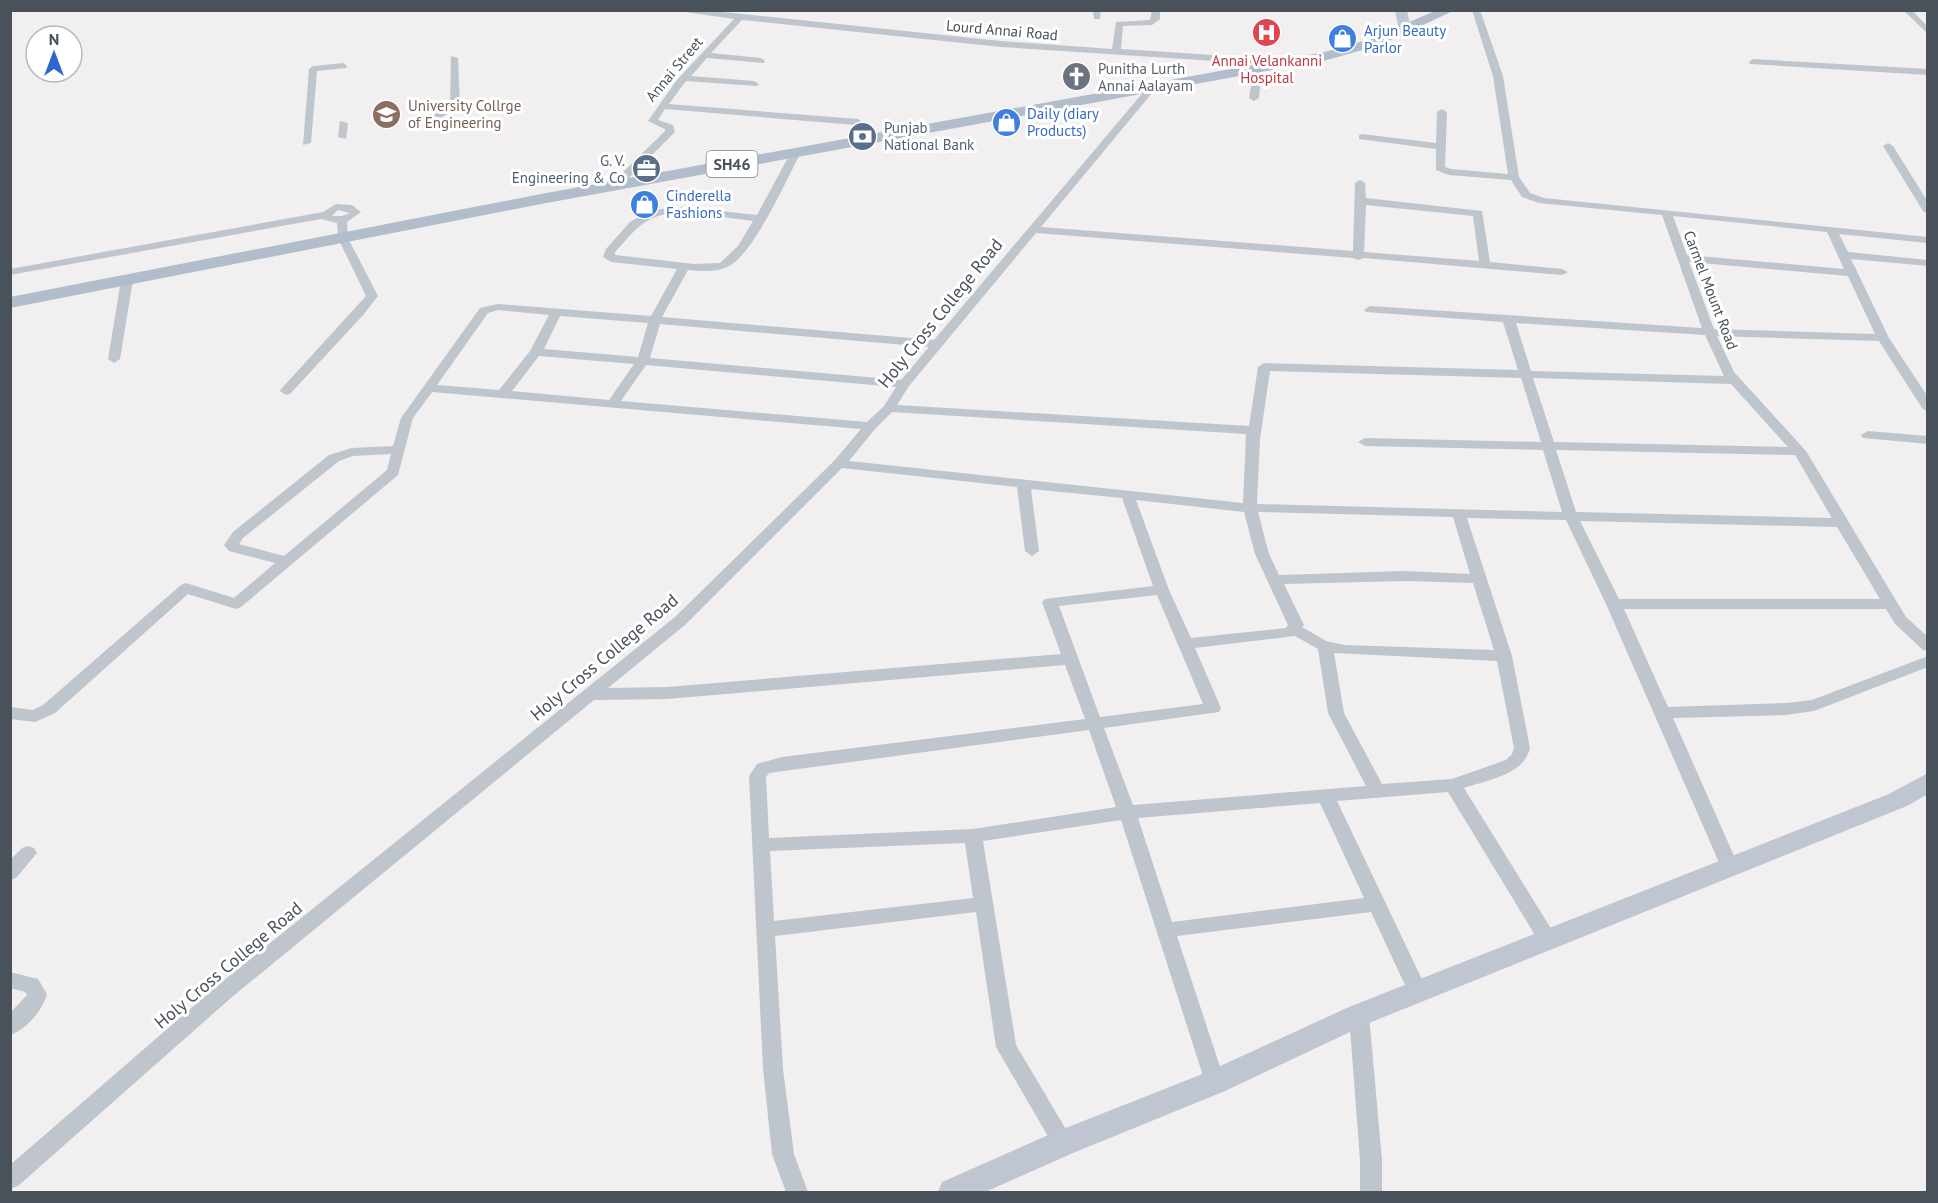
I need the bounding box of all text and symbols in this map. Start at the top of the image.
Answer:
street label: Lourd Annai Road [945,16,1059,44]
hospital icon: Annai Velankanni Hospital [1251,17,1283,49]
place label: Arjun Beauty Parlor [1364,21,1446,57]
shop icon: Arjun Beauty Parlor [1327,23,1359,55]
north arrow [24,24,84,84]
text: N [49,29,59,49]
street label: Annai Street [641,33,707,105]
place label: Annai Velankanni Hospital [1212,51,1322,87]
place label: Punitha Lurth Annai Aalayam [1098,59,1193,95]
church icon: Punitha Lurth Annai Aalayam [1061,61,1093,93]
place label: University Collrge of Engineering [408,96,521,132]
school or university icon: University Collrge of Engineering [371,98,403,130]
place label: Daily (diary Products) [1027,104,1099,140]
shop icon: Daily (diary Products) [990,106,1022,138]
place label: Punjab National Bank [884,118,975,154]
bank icon: Punjab National Bank [847,120,879,152]
place label: G. V. Engineering & Co [512,151,625,187]
road number: SH46 [706,151,758,177]
office icon: G. V. Engineering & Co [630,153,662,185]
place label: Cinderella Fashions [666,186,731,222]
shop icon: Cinderella Fashions [629,188,661,220]
street label: Carmel Mount Road [1680,228,1742,352]
street label: Holy Cross College Road [873,234,1007,392]
street label: Holy Cross College Road [525,588,683,726]
street label: Holy Cross College Road [149,896,307,1034]

